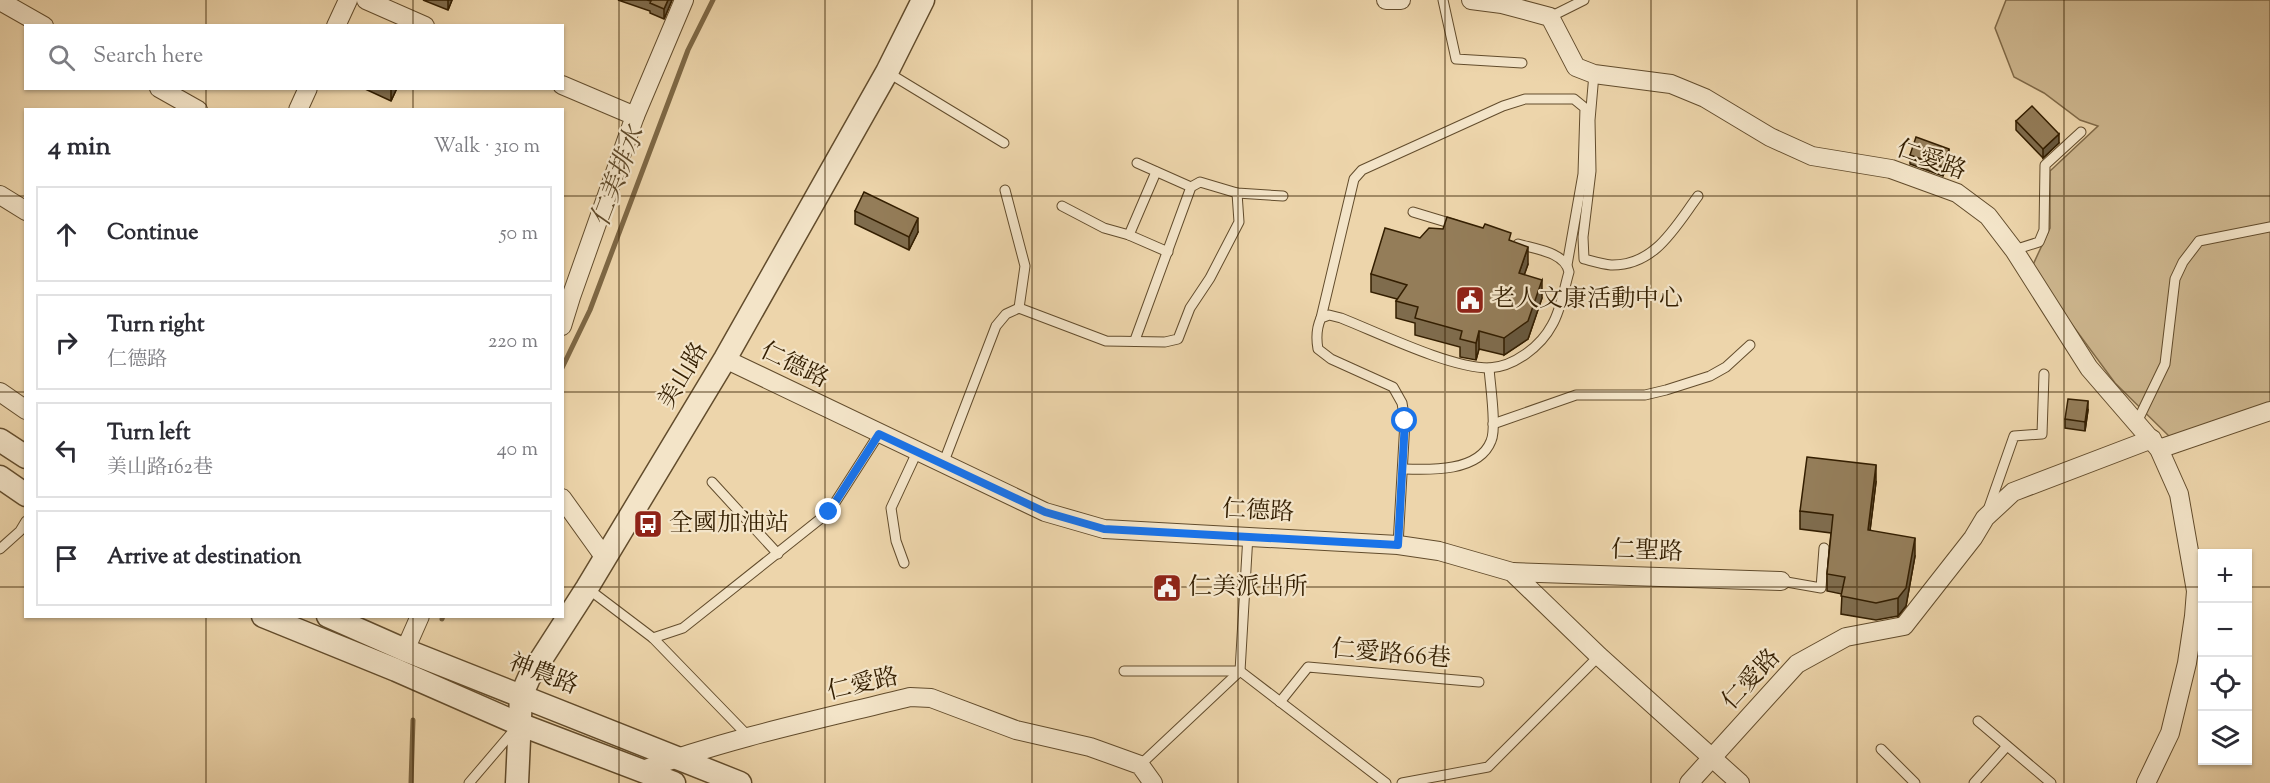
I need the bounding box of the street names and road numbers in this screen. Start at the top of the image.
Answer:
street label: 仁愛路 [1891,133,1971,189]
street label: 仁德路 [754,335,834,397]
street label: 美山路 [651,336,717,416]
street label: 仁德路 [1221,493,1295,531]
street label: 仁聖路 [1610,534,1684,570]
street label: 仁愛路66巷 [1330,633,1452,677]
street label: 仁愛路 [1715,642,1789,718]
street label: 神農路 [503,646,583,704]
street label: 仁愛路 [824,660,902,710]

